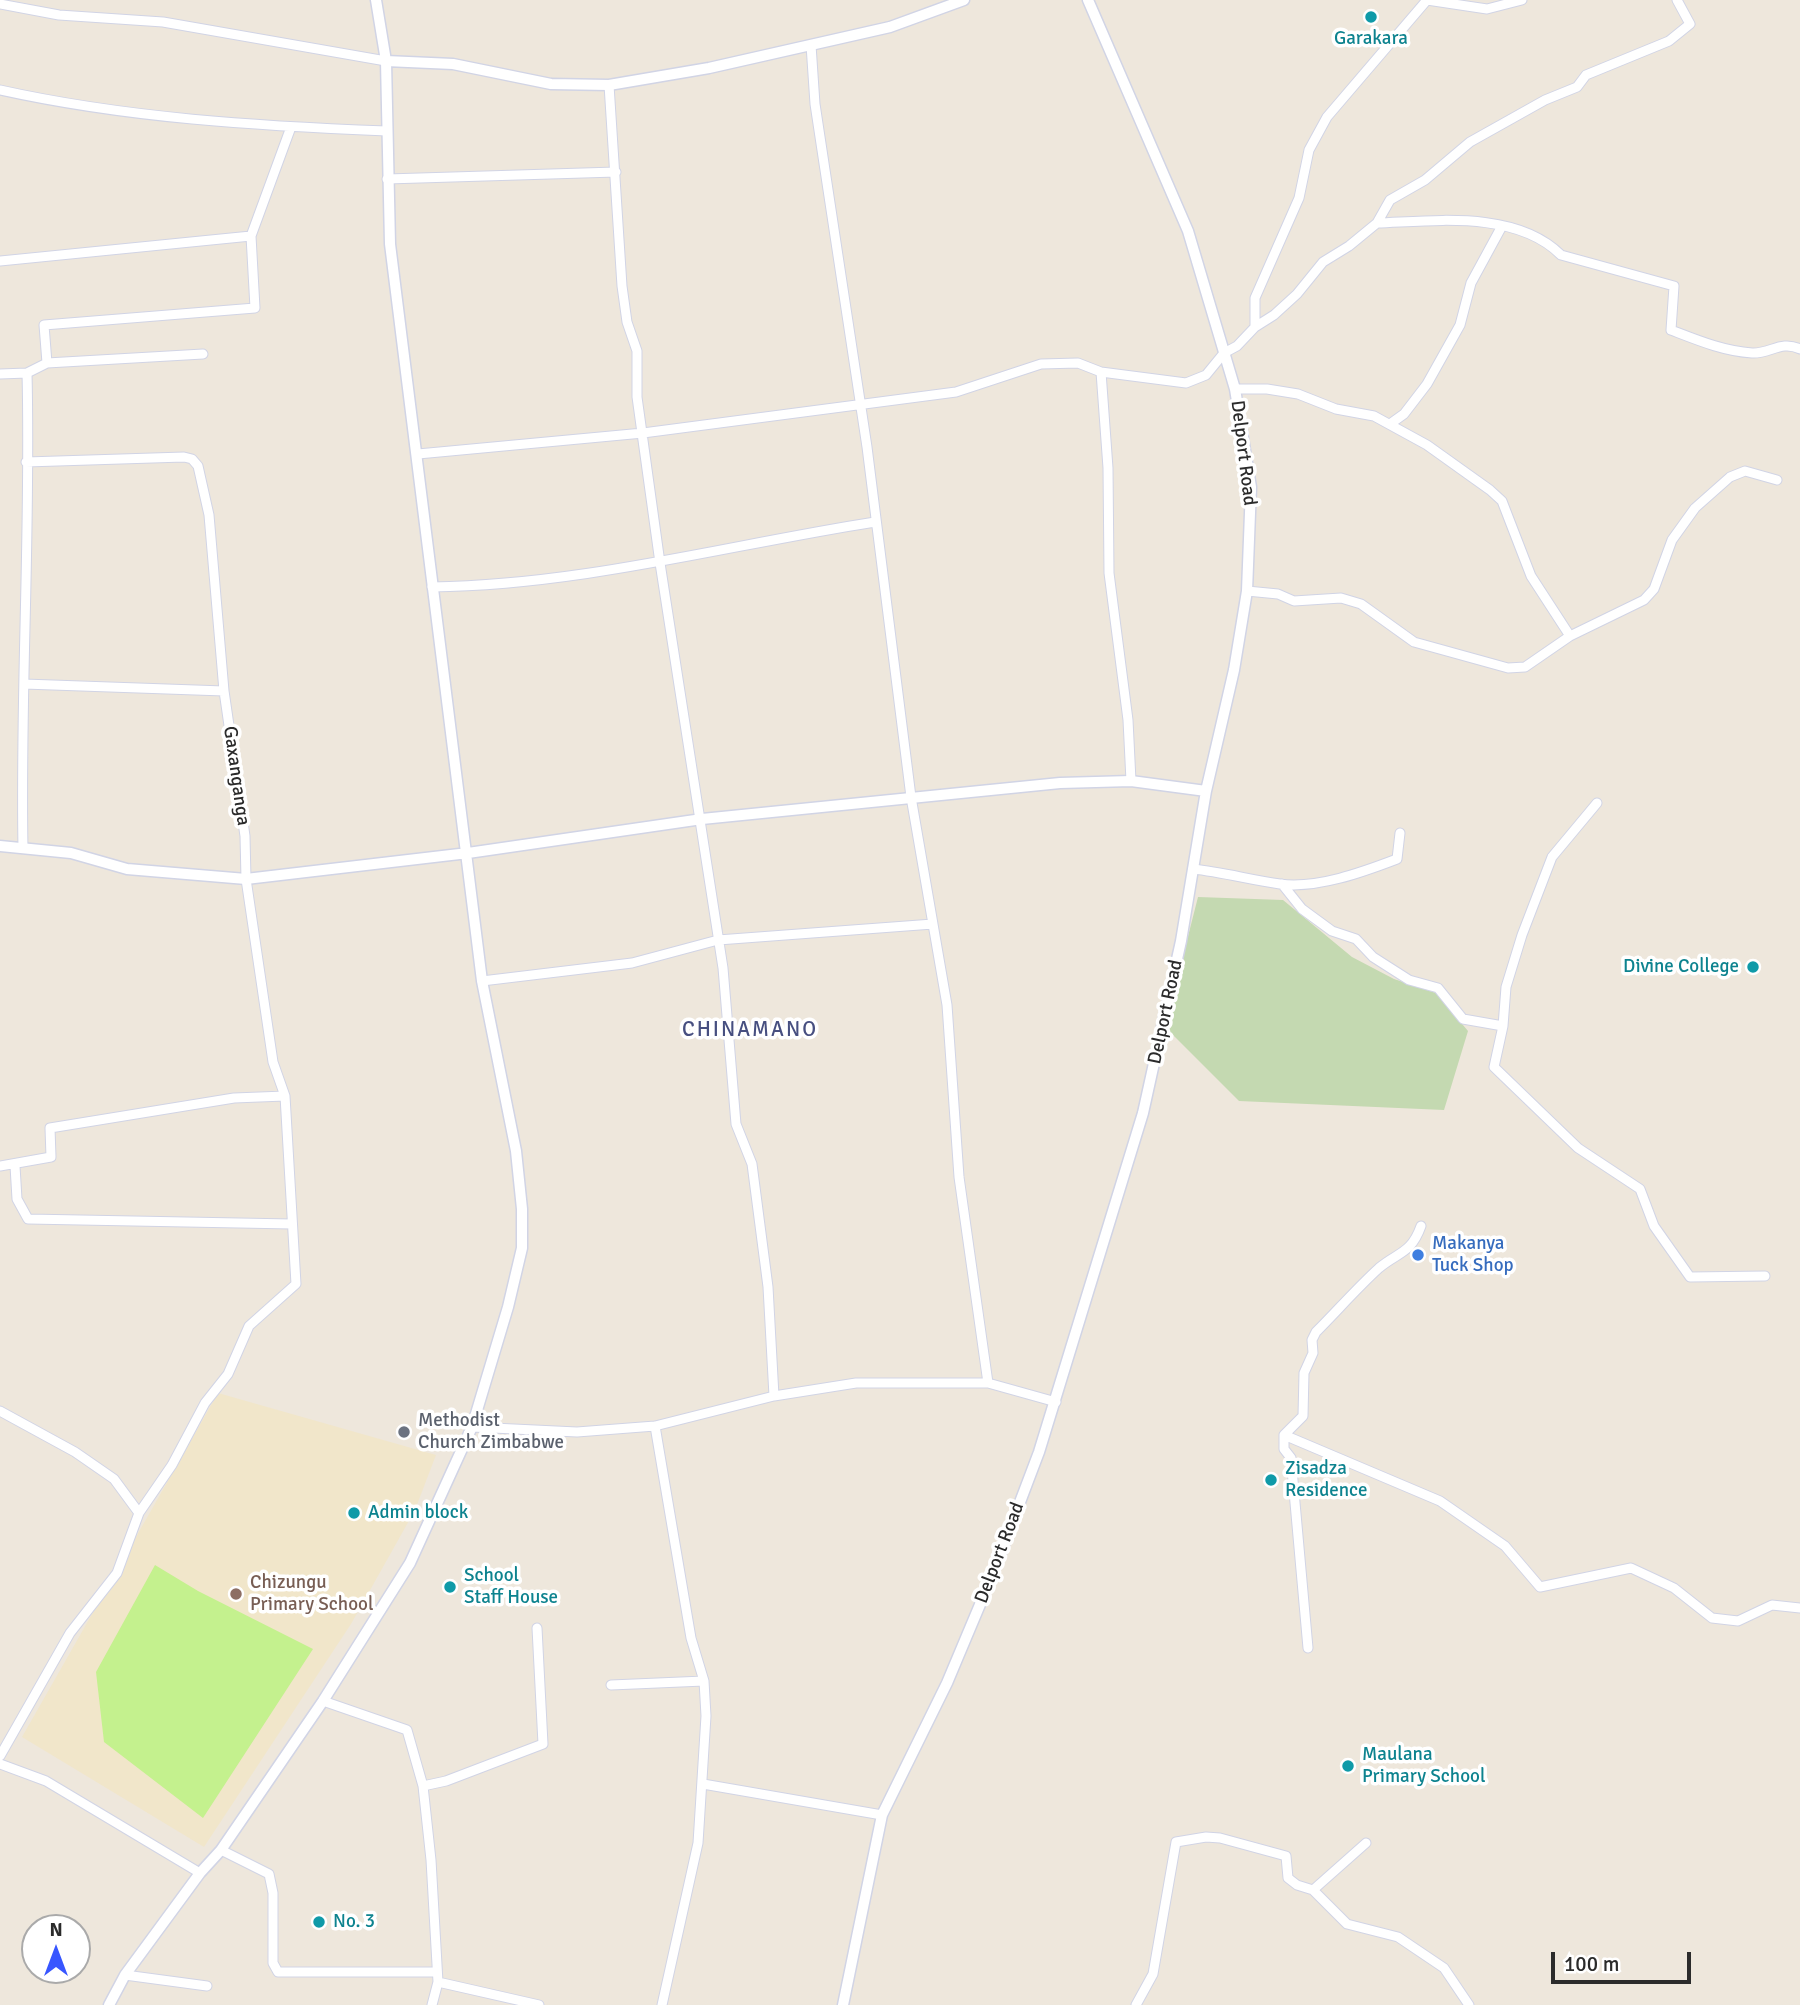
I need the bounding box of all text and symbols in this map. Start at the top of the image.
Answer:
marker: Garakara [1363,9,1379,25]
place label: Garakara [1334,28,1408,50]
street label: Delport Road [1225,399,1261,507]
street label: Gaxanganga [218,725,254,827]
place label: Divine College [1623,956,1739,978]
street label: Delport Road [1144,958,1188,1066]
marker: Divine College [1745,959,1761,975]
district label: CHINAMANO [683,1017,817,1043]
place label: Makanya Tuck Shop [1432,1233,1514,1277]
marker: Makanya Tuck Shop [1410,1247,1426,1263]
place label: Methodist Church Zimbabwe [418,1410,564,1454]
marker: Methodist Church Zimbabwe [396,1424,412,1440]
place label: Zisadza Residence [1285,1458,1367,1502]
marker: Zisadza Residence [1263,1472,1279,1488]
street label: Delport Road [970,1499,1030,1607]
place label: Admin block [368,1502,468,1524]
marker: Admin block [346,1505,362,1521]
place label: School Staff House [464,1565,558,1609]
place label: Chizungu Primary School [250,1572,373,1616]
marker: School Staff House [442,1579,458,1595]
marker: Chizungu Primary School [228,1586,244,1602]
place label: Maulana Primary School [1362,1744,1485,1788]
marker: Maulana Primary School [1340,1758,1356,1774]
place label: No. 3 [333,1911,375,1933]
north arrow [21,1914,91,1984]
marker: No. 3 [311,1914,327,1930]
text: N [49,1918,63,1942]
scale bar [1555,1938,1695,1982]
text: 100 m [1564,1951,1619,1977]

